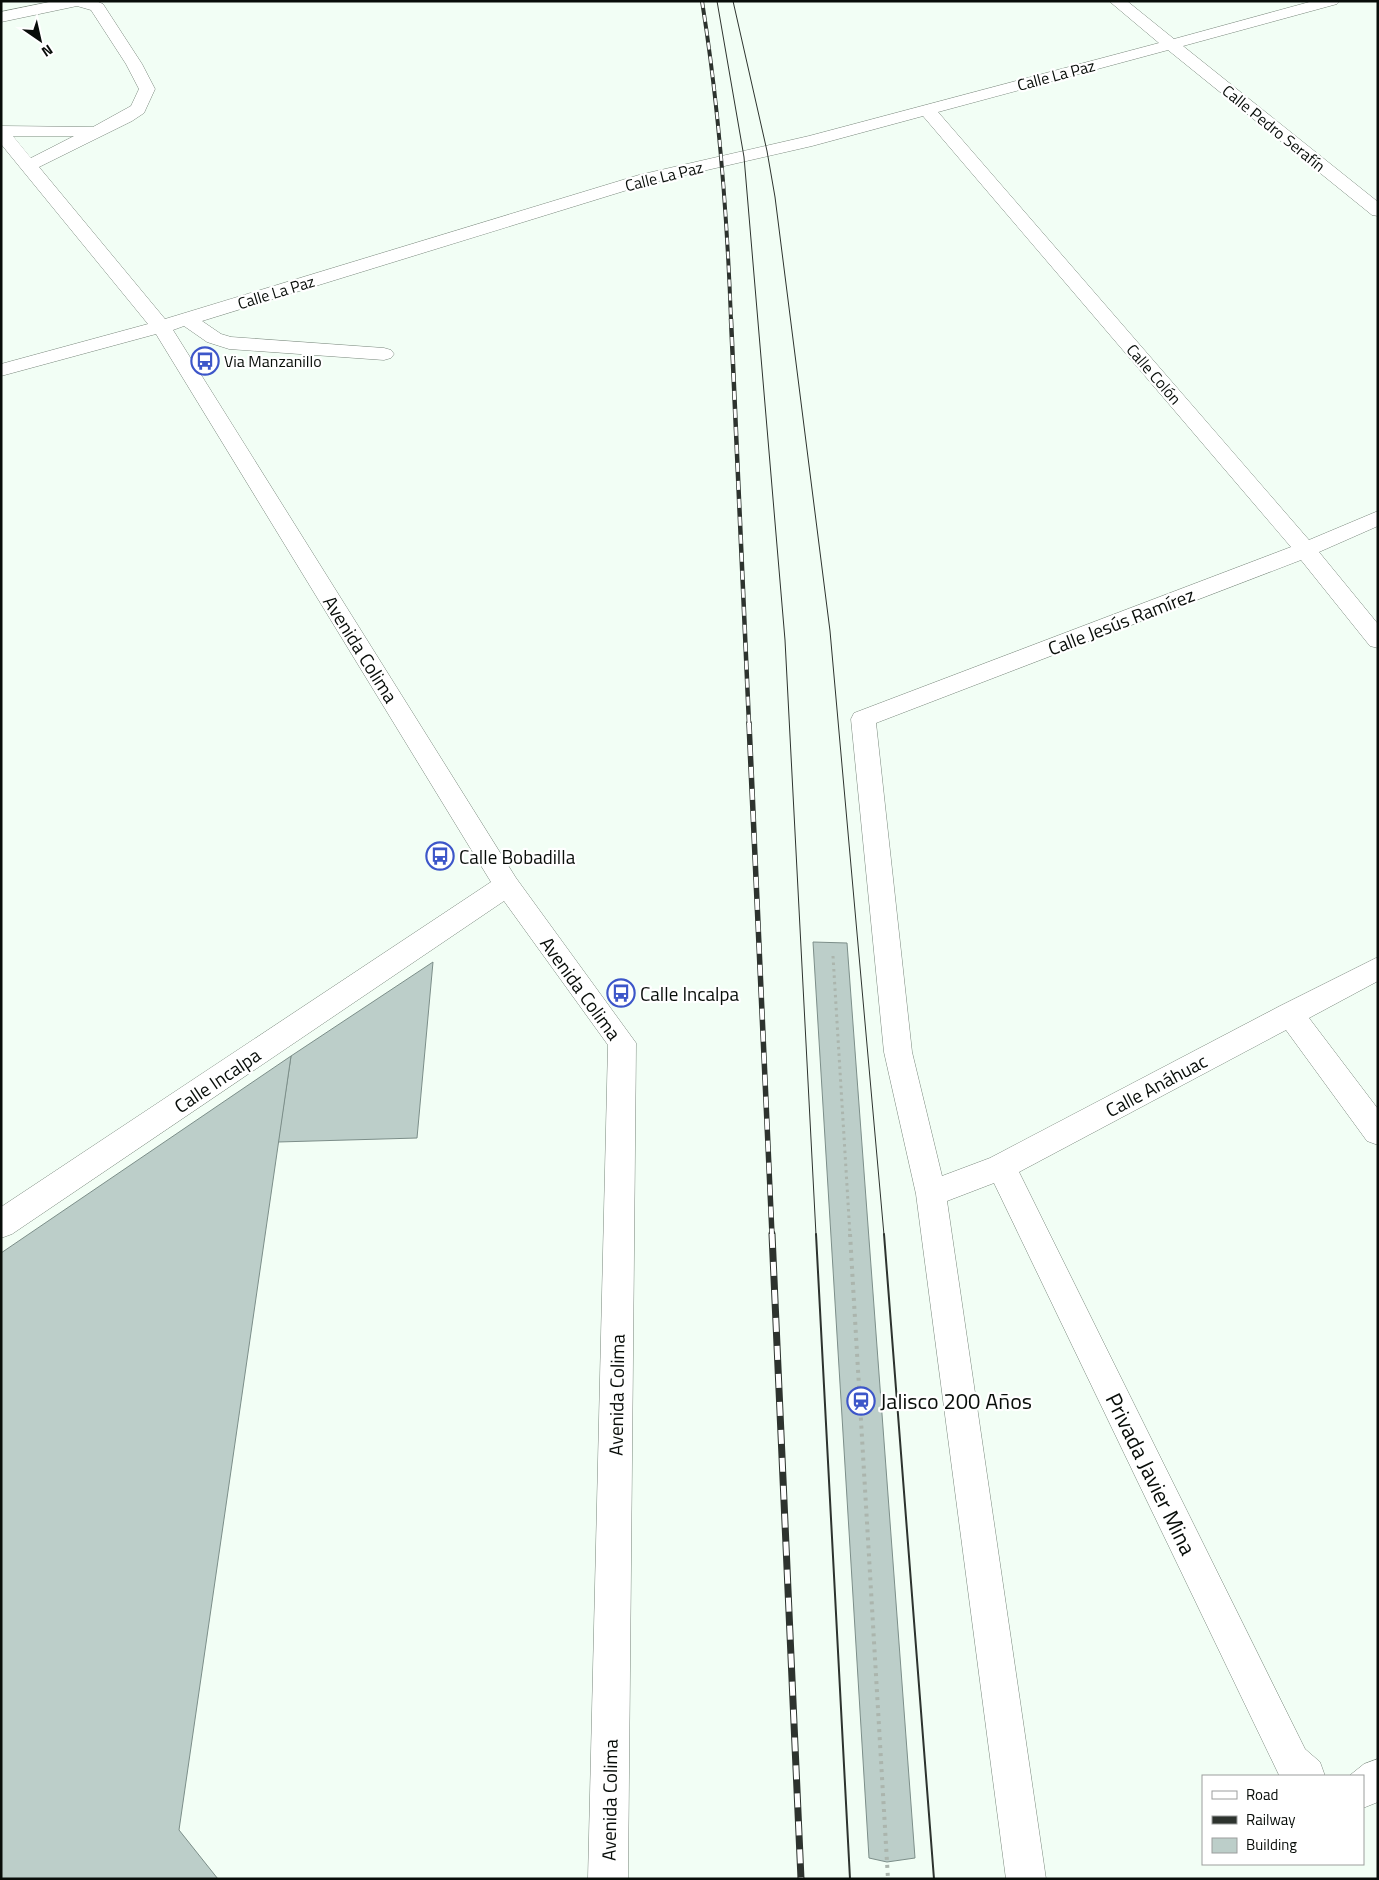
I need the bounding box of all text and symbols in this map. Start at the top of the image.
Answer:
north arrow [15,15,65,65]
text: N [38,40,57,63]
street label: Calle La Paz [1014,53,1098,97]
street label: Calle Pedro Serafín [1217,79,1331,177]
street label: Calle La Paz [622,155,706,197]
street label: Calle La Paz [234,269,318,315]
street label: Calle Colón [1121,338,1187,410]
bus stop icon: Via Manzanillo [190,346,220,376]
place label: Via Manzanillo [224,349,322,373]
street label: Calle Jesús Ramírez [1043,580,1199,662]
street label: Avenida Colima [316,590,406,709]
bus stop icon: Calle Bobadilla [425,841,455,871]
place label: Calle Bobadilla [459,842,576,871]
street label: Avenida Colima [533,930,629,1046]
bus stop icon: Calle Incalpa [606,978,636,1008]
place label: Calle Incalpa [640,979,739,1008]
street label: Calle Incalpa [168,1040,267,1120]
street label: Calle Anáhuac [1100,1046,1212,1124]
street label: Avenida Colima [600,1333,632,1456]
place label: Jalisco 200 Años [880,1384,1032,1418]
station icon: Jalisco 200 Años [846,1386,876,1416]
street label: Privada Javier Mina [1097,1387,1205,1561]
street label: Avenida Colima [593,1738,625,1861]
legend [1202,1775,1364,1865]
text: Road [1246,1783,1278,1806]
text: Railway [1246,1808,1296,1831]
text: Building [1246,1833,1297,1856]

